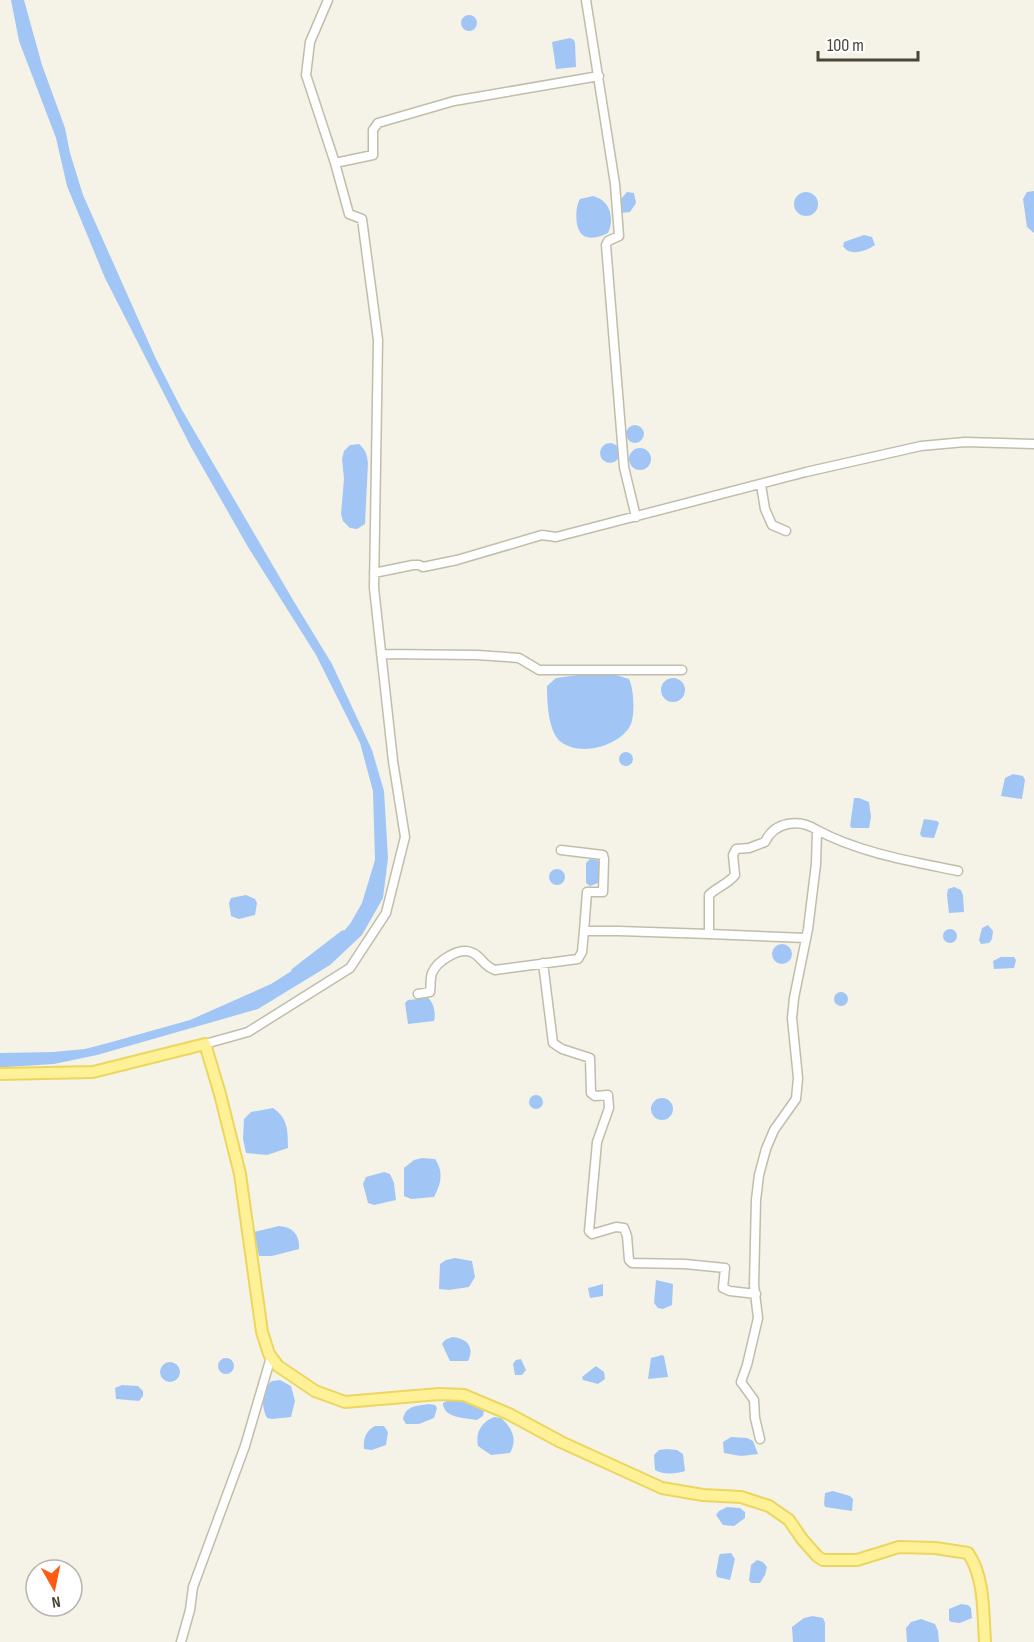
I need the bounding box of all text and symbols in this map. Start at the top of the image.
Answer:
scale bar [818,24,918,62]
text: 100 m [827,35,864,56]
north arrow [24,1558,84,1618]
text: N [50,1591,62,1611]

